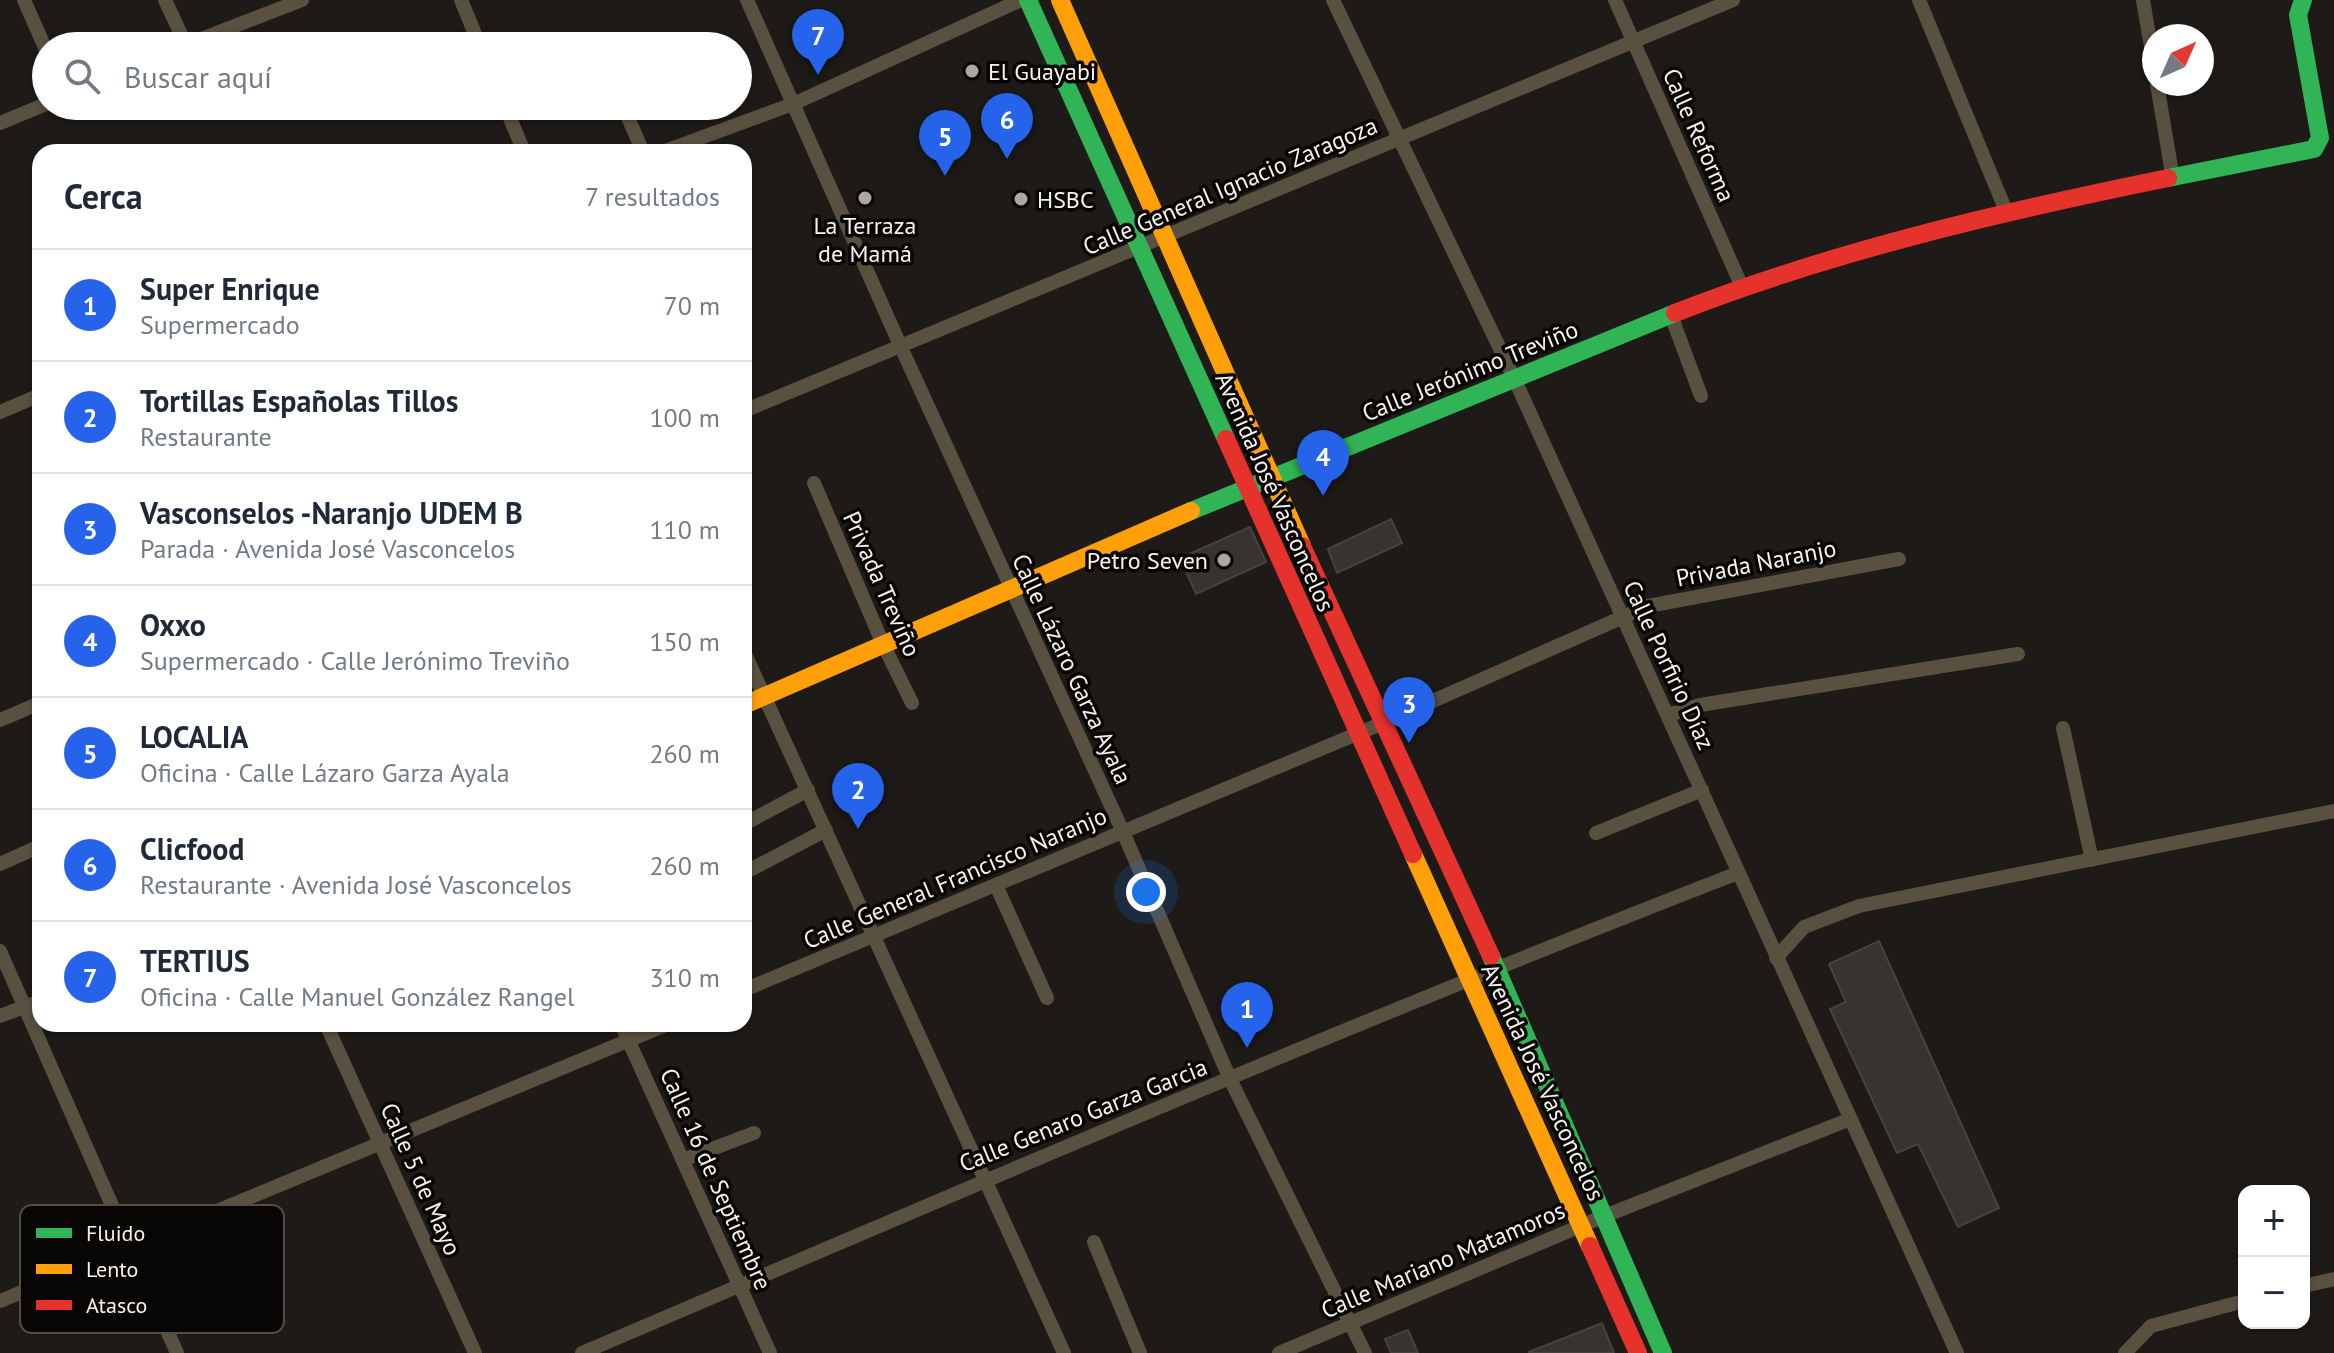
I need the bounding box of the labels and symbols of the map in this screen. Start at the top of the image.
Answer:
pin: 7 [792,9,844,75]
north arrow [2142,24,2214,96]
place label: El Guayabi [988,56,1096,87]
marker: El Guayabi [963,62,981,80]
street label: Calle Reforma [1656,63,1742,207]
pin: 6 [981,93,1033,159]
pin: 5 [919,110,971,176]
street label: Calle General Ignacio Zaragoza [1078,110,1382,262]
place label: HSBC [1037,184,1094,215]
marker: La Terraza de Mamá [856,189,874,207]
marker: HSBC [1012,190,1030,208]
place label: La Terraza de Mamá [814,210,916,269]
street label: Calle Jerónimo Treviño [1357,314,1583,428]
street label: Avenida José Vasconcelos [1208,368,1342,616]
pin: 4 [1297,430,1349,496]
street label: Privada Treviño [836,507,928,661]
street label: Privada Naranjo [1673,532,1839,594]
place label: Petro Seven [1087,545,1208,576]
street label: Calle Lázaro Garza Ayala [1005,549,1139,789]
marker: Petro Seven [1215,551,1233,569]
street label: Calle Porfirio Díaz [1616,576,1722,754]
pin: 3 [1383,677,1435,743]
pin: 2 [832,763,884,829]
street label: Calle General Francisco Naranjo [799,800,1111,956]
your location [1126,872,1166,912]
street label: Avenida José Vasconcelos [1474,958,1612,1206]
pin: 1 [1221,982,1273,1048]
street label: Calle Genaro Garza Garcia [954,1051,1212,1179]
street label: Calle 16 de Septiembre [653,1063,779,1295]
street label: Calle 5 de Mayo [374,1098,468,1260]
street label: Calle Mariano Matamoros [1316,1195,1570,1325]
legend [20,1205,284,1333]
text: Fluido [86,1219,145,1247]
text: Lento [86,1255,138,1283]
text: Atasco [86,1291,147,1319]

